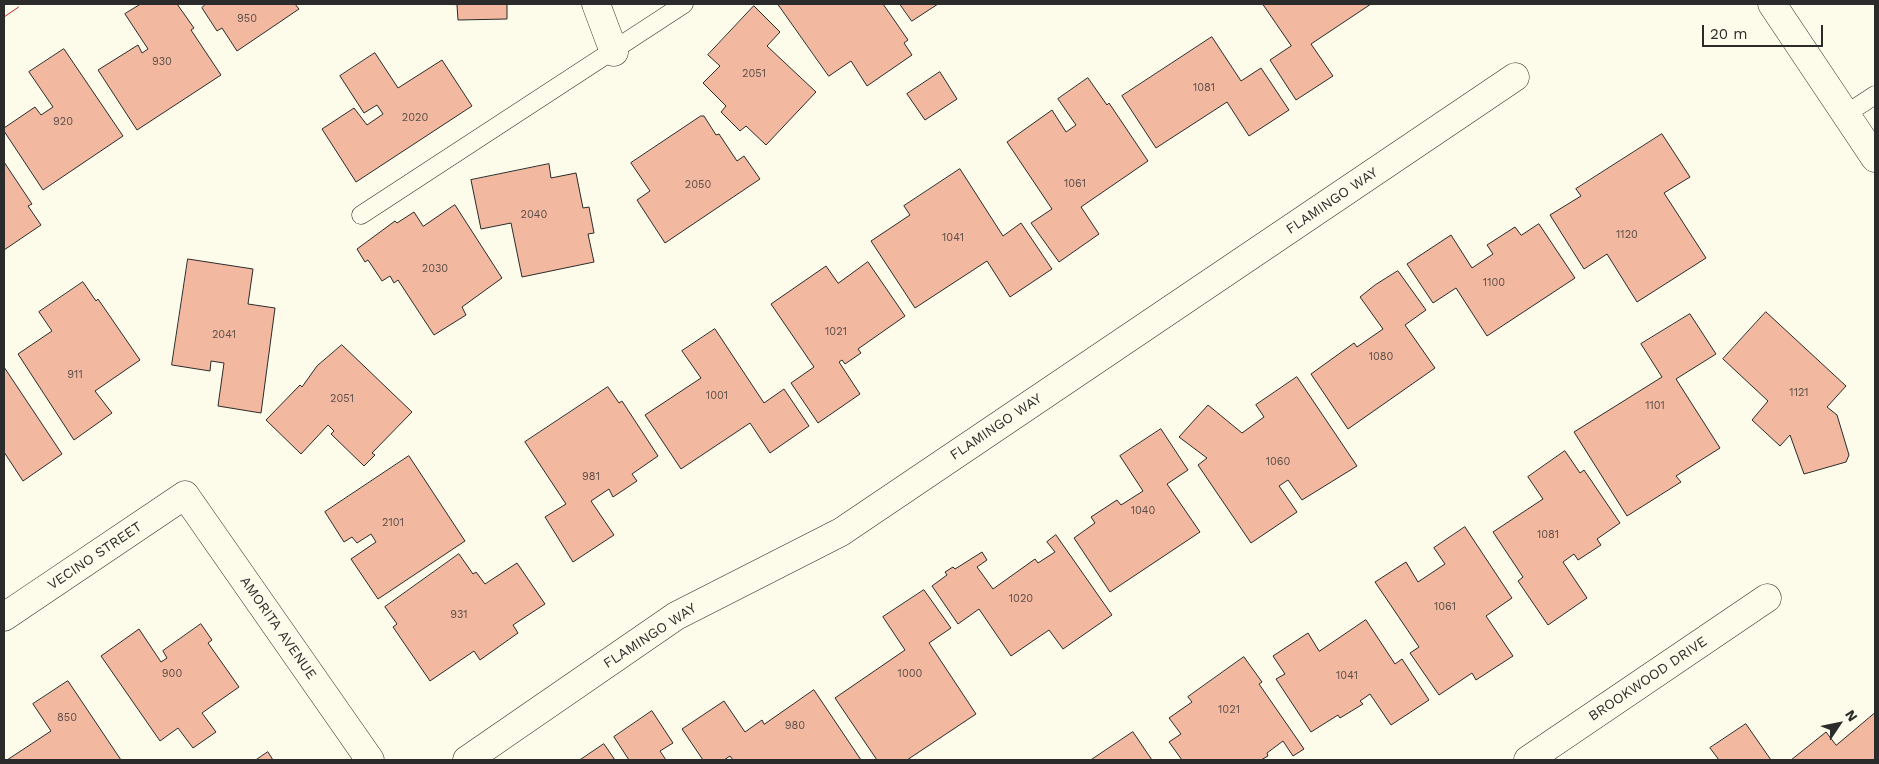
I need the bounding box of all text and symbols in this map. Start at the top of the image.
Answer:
house number: 950 [237,12,257,26]
scale bar [1704,15,1825,47]
text: 20 m [1710,25,1748,43]
house number: 930 [152,55,172,69]
house number: 2051 [742,67,766,81]
house number: 1081 [1193,81,1215,95]
house number: 2020 [402,111,428,125]
house number: 920 [53,115,73,129]
street label: FLAMINGO WAY [1283,164,1381,238]
house number: 1061 [1064,177,1086,191]
house number: 2050 [685,178,711,192]
house number: 2040 [521,208,547,222]
house number: 1120 [1616,228,1638,242]
house number: 1041 [942,231,964,245]
house number: 2030 [422,262,448,276]
house number: 1100 [1483,276,1505,290]
house number: 1021 [825,325,847,339]
house number: 2041 [212,328,236,342]
house number: 1080 [1369,350,1393,364]
house number: 911 [67,368,83,382]
house number: 1121 [1789,386,1809,400]
house number: 1001 [706,389,728,403]
street label: FLAMINGO WAY [947,390,1045,464]
house number: 2051 [330,392,354,406]
house number: 1101 [1645,399,1665,413]
house number: 1060 [1266,455,1290,469]
house number: 981 [582,470,600,484]
house number: 1040 [1131,504,1155,518]
house number: 2101 [382,516,404,530]
street label: VECINO STREET [45,518,145,594]
house number: 1081 [1537,528,1559,542]
street label: AMORITA AVENUE [236,573,320,683]
house number: 1020 [1009,592,1033,606]
street label: FLAMINGO WAY [600,600,700,672]
house number: 1061 [1434,600,1456,614]
house number: 931 [450,608,468,622]
street label: BROOKWOOD DRIVE [1586,633,1710,725]
house number: 900 [162,667,182,681]
house number: 1000 [898,667,922,681]
house number: 1041 [1336,669,1358,683]
north arrow [1814,699,1864,749]
house number: 1021 [1218,703,1240,717]
text: N [1842,707,1861,724]
house number: 850 [57,711,77,725]
house number: 980 [785,719,805,733]

